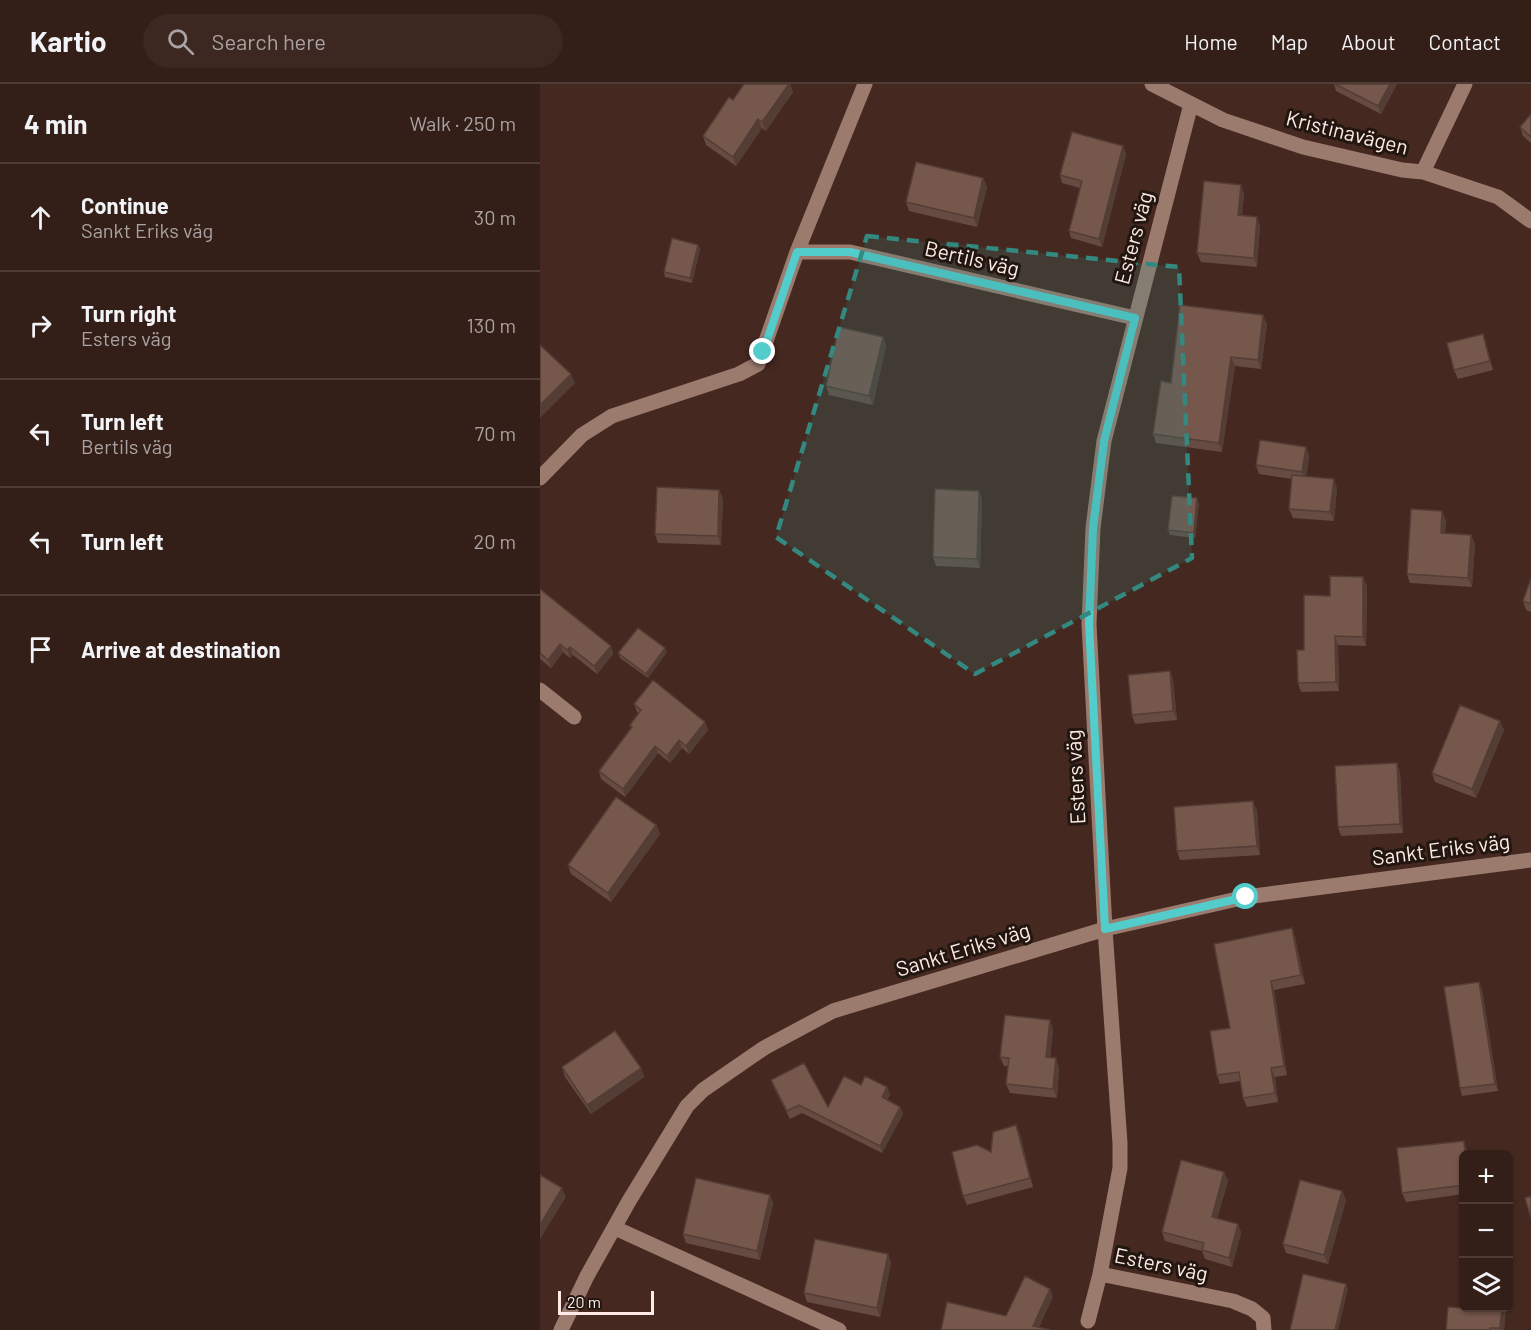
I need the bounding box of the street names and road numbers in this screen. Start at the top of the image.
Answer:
street label: Kristinavägen [1284,104,1411,159]
street label: Esters väg [1108,189,1157,287]
street label: Bertils väg [923,235,1022,281]
street label: Esters väg [1060,729,1089,825]
street label: Sankt Eriks väg [1370,828,1511,869]
street label: Sankt Eriks väg [893,916,1033,981]
street label: Esters väg [1112,1241,1210,1286]

